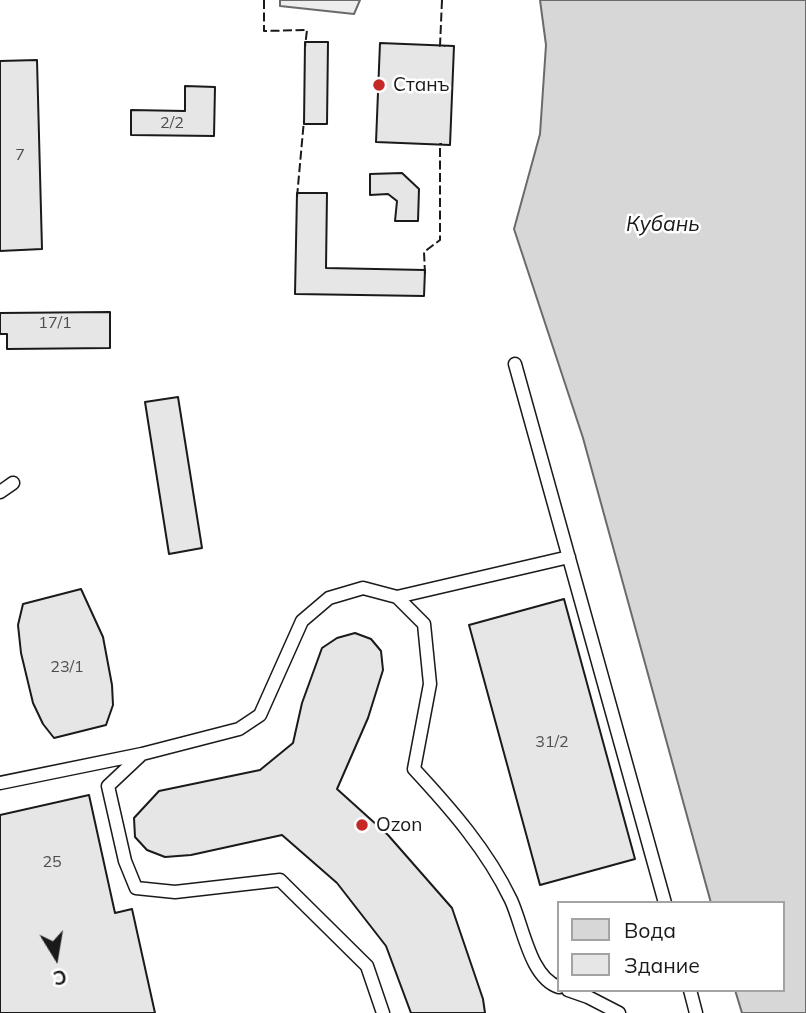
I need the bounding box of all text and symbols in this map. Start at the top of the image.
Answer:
place label: Станъ [393,74,450,96]
marker: Станъ [371,77,387,93]
house number: 2/2 [160,113,184,133]
house number: 7 [15,145,25,165]
water label: Кубань [626,212,700,238]
house number: 17/1 [38,313,72,333]
house number: 23/1 [50,657,84,677]
house number: 31/2 [535,732,569,752]
place label: Ozon [376,814,422,836]
marker: Ozon [354,817,370,833]
house number: 25 [42,852,62,872]
legend [558,901,785,992]
text: Вода [624,917,676,943]
north arrow [21,922,91,992]
text: Здание [624,952,700,978]
text: С [51,965,69,991]

